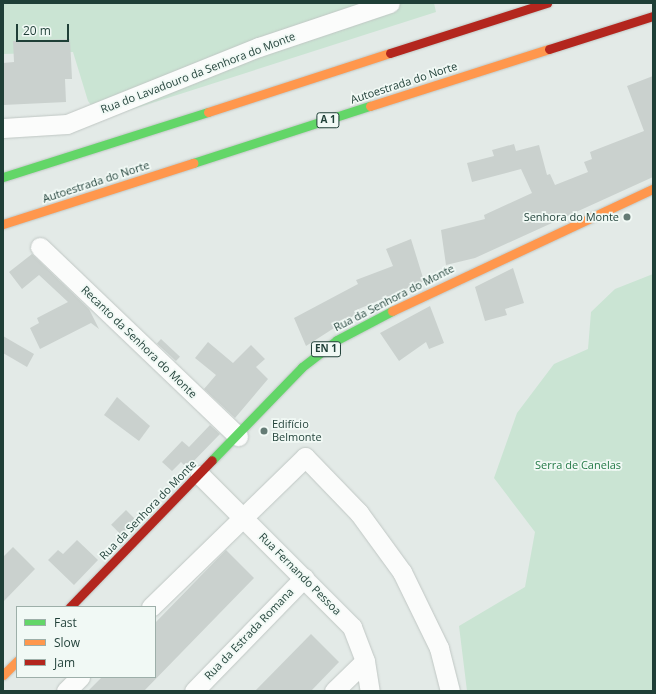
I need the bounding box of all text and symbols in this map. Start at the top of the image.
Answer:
scale bar [18,16,71,42]
text: 20 m [23,22,51,39]
street label: Rua do Lavadouro da Senhora do Monte [99,30,297,116]
street label: Autoestrada do Norte [349,59,459,107]
road number: A 1 [316,112,340,128]
street label: Autoestrada do Norte [41,158,151,206]
place label: Senhora do Monte [524,210,619,224]
marker: Senhora do Monte [622,212,632,222]
street label: Rua da Senhora do Monte [332,262,456,334]
street label: Recanto da Senhora do Monte [78,283,200,401]
road number: EN 1 [310,341,342,357]
place label: Edifício Belmonte [272,418,322,444]
marker: Edifício Belmonte [259,426,269,436]
street label: Rua da Senhora do Monte [97,457,199,563]
park label: Serra de Canelas [535,458,621,472]
street label: Rua Fernando Pessoa [256,530,344,618]
street label: Rua da Estrada Romana [202,585,296,683]
legend [16,606,156,678]
text: Fast [54,614,77,631]
text: Slow [54,634,80,651]
text: Jam [54,654,75,671]

